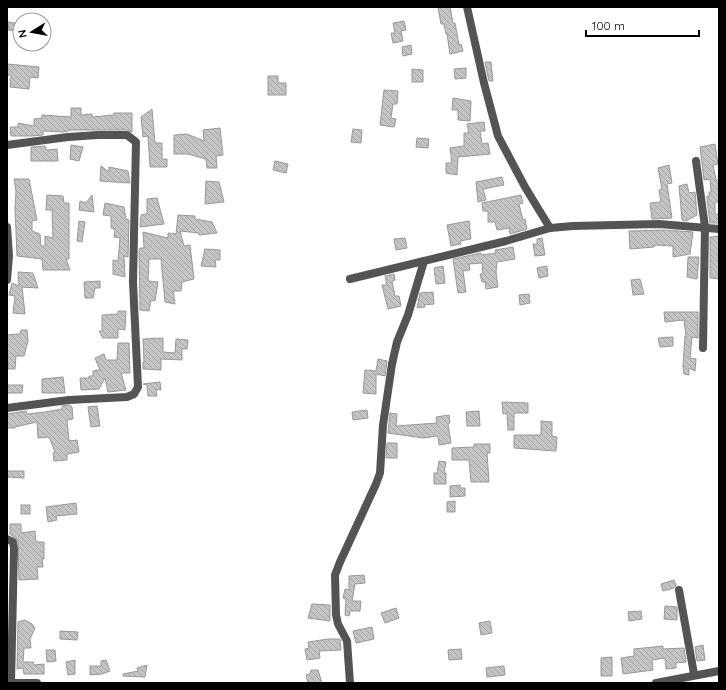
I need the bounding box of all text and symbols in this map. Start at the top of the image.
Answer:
north arrow [12,12,52,52]
scale bar [586,12,699,38]
text: 100 m [592,18,625,33]
text: N [15,29,30,39]

